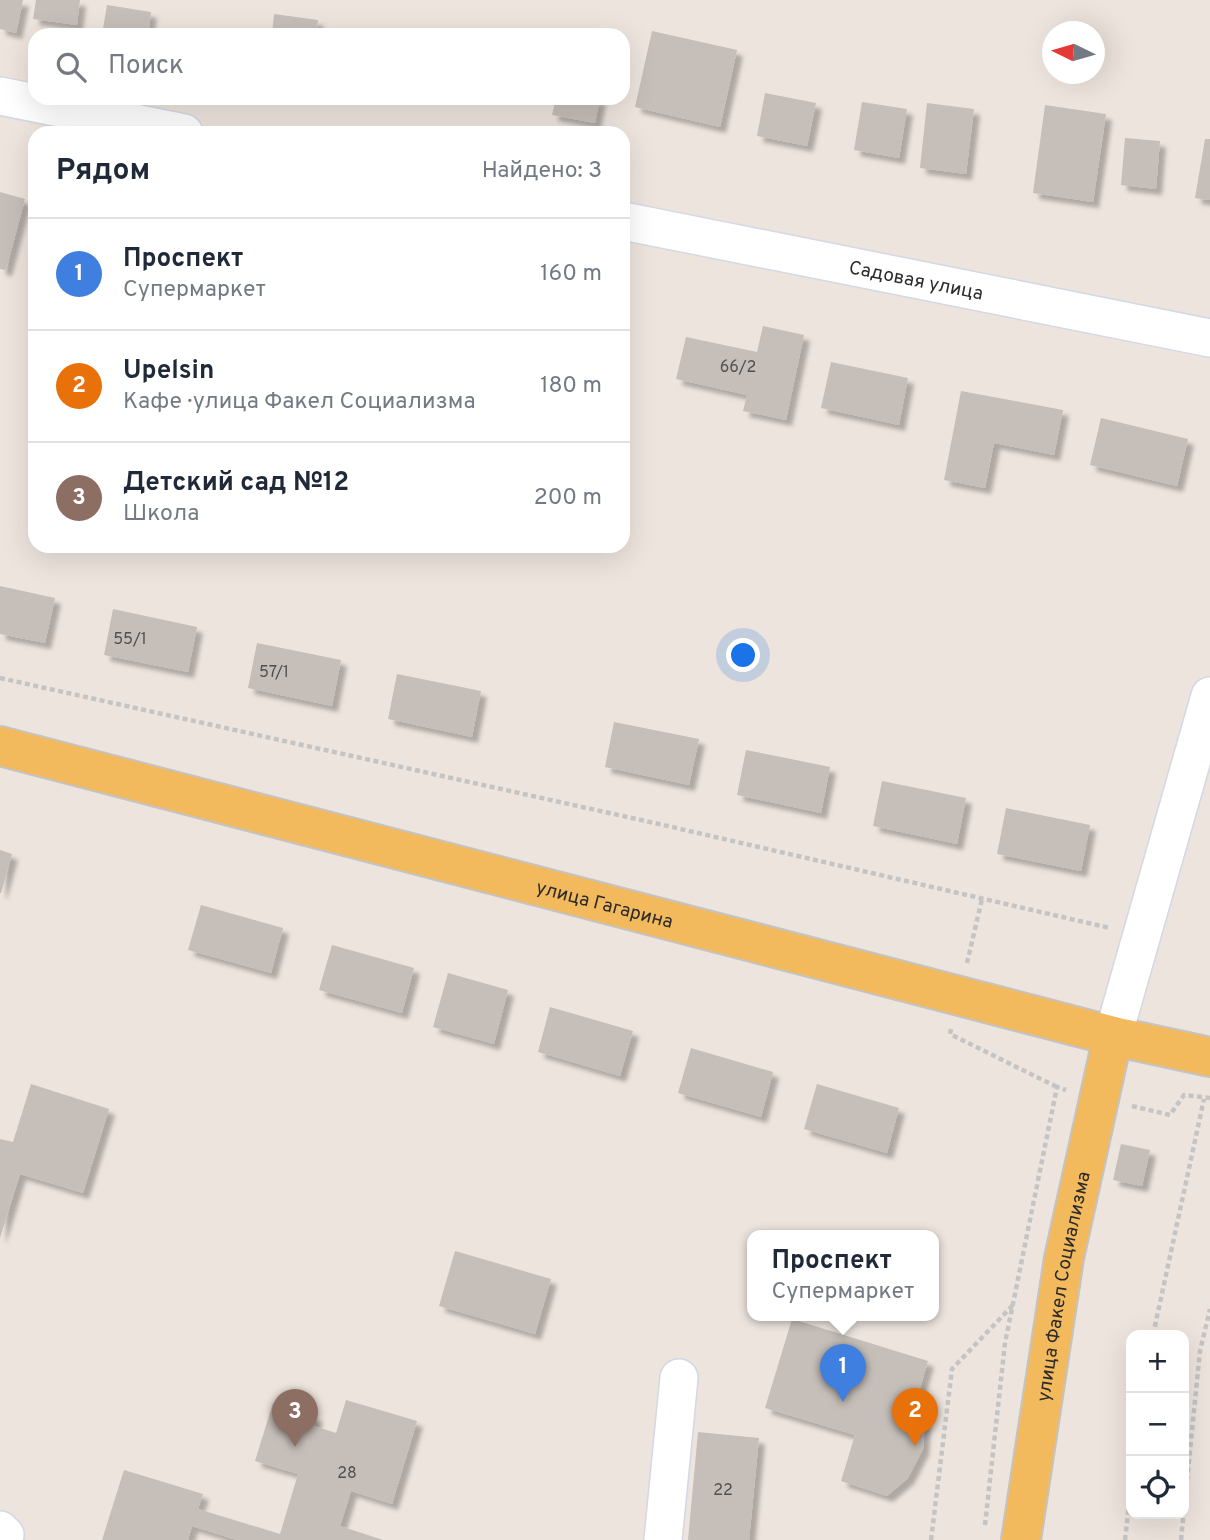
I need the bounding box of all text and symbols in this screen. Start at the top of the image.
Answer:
north arrow [1042,21,1105,84]
search box [28,28,630,105]
icon: search [52,48,90,86]
text: Поиск [108,50,184,83]
text: Рядом [56,153,150,190]
text: Найдено: 3 [482,157,602,186]
text: Проспект [123,243,243,276]
street label: Садовая улица [847,256,985,307]
text: 1 [74,260,84,289]
text: 160 m [540,260,602,289]
text: Супермаркет [123,276,266,305]
text: Upelsin [123,355,214,388]
house number: 66/2 [720,358,756,378]
text: 2 [72,372,86,401]
text: 180 m [540,372,602,401]
text: Кафе · улица Факел Социализма [123,388,476,417]
text: Детский сад №12 [123,467,349,500]
text: 3 [72,484,86,513]
text: 200 m [534,484,602,513]
text: Школа [123,500,199,529]
house number: 55/1 [113,630,147,650]
your location [726,638,760,672]
house number: 57/1 [259,663,289,683]
street label: улица Гагарина [533,876,675,935]
street label: улица Факел Социализма [1032,1169,1097,1404]
popup [747,1230,939,1321]
text: Проспект [771,1245,892,1278]
text: Супермаркет [771,1278,915,1307]
map controls [1126,1330,1189,1519]
button: + [1126,1330,1189,1393]
pin: 1 [820,1344,866,1402]
pin: 2 [892,1388,938,1446]
pin: 3 [272,1389,318,1447]
button: − [1126,1393,1189,1456]
button: locate [1126,1456,1189,1519]
house number: 28 [337,1464,357,1484]
house number: 22 [713,1481,733,1501]

